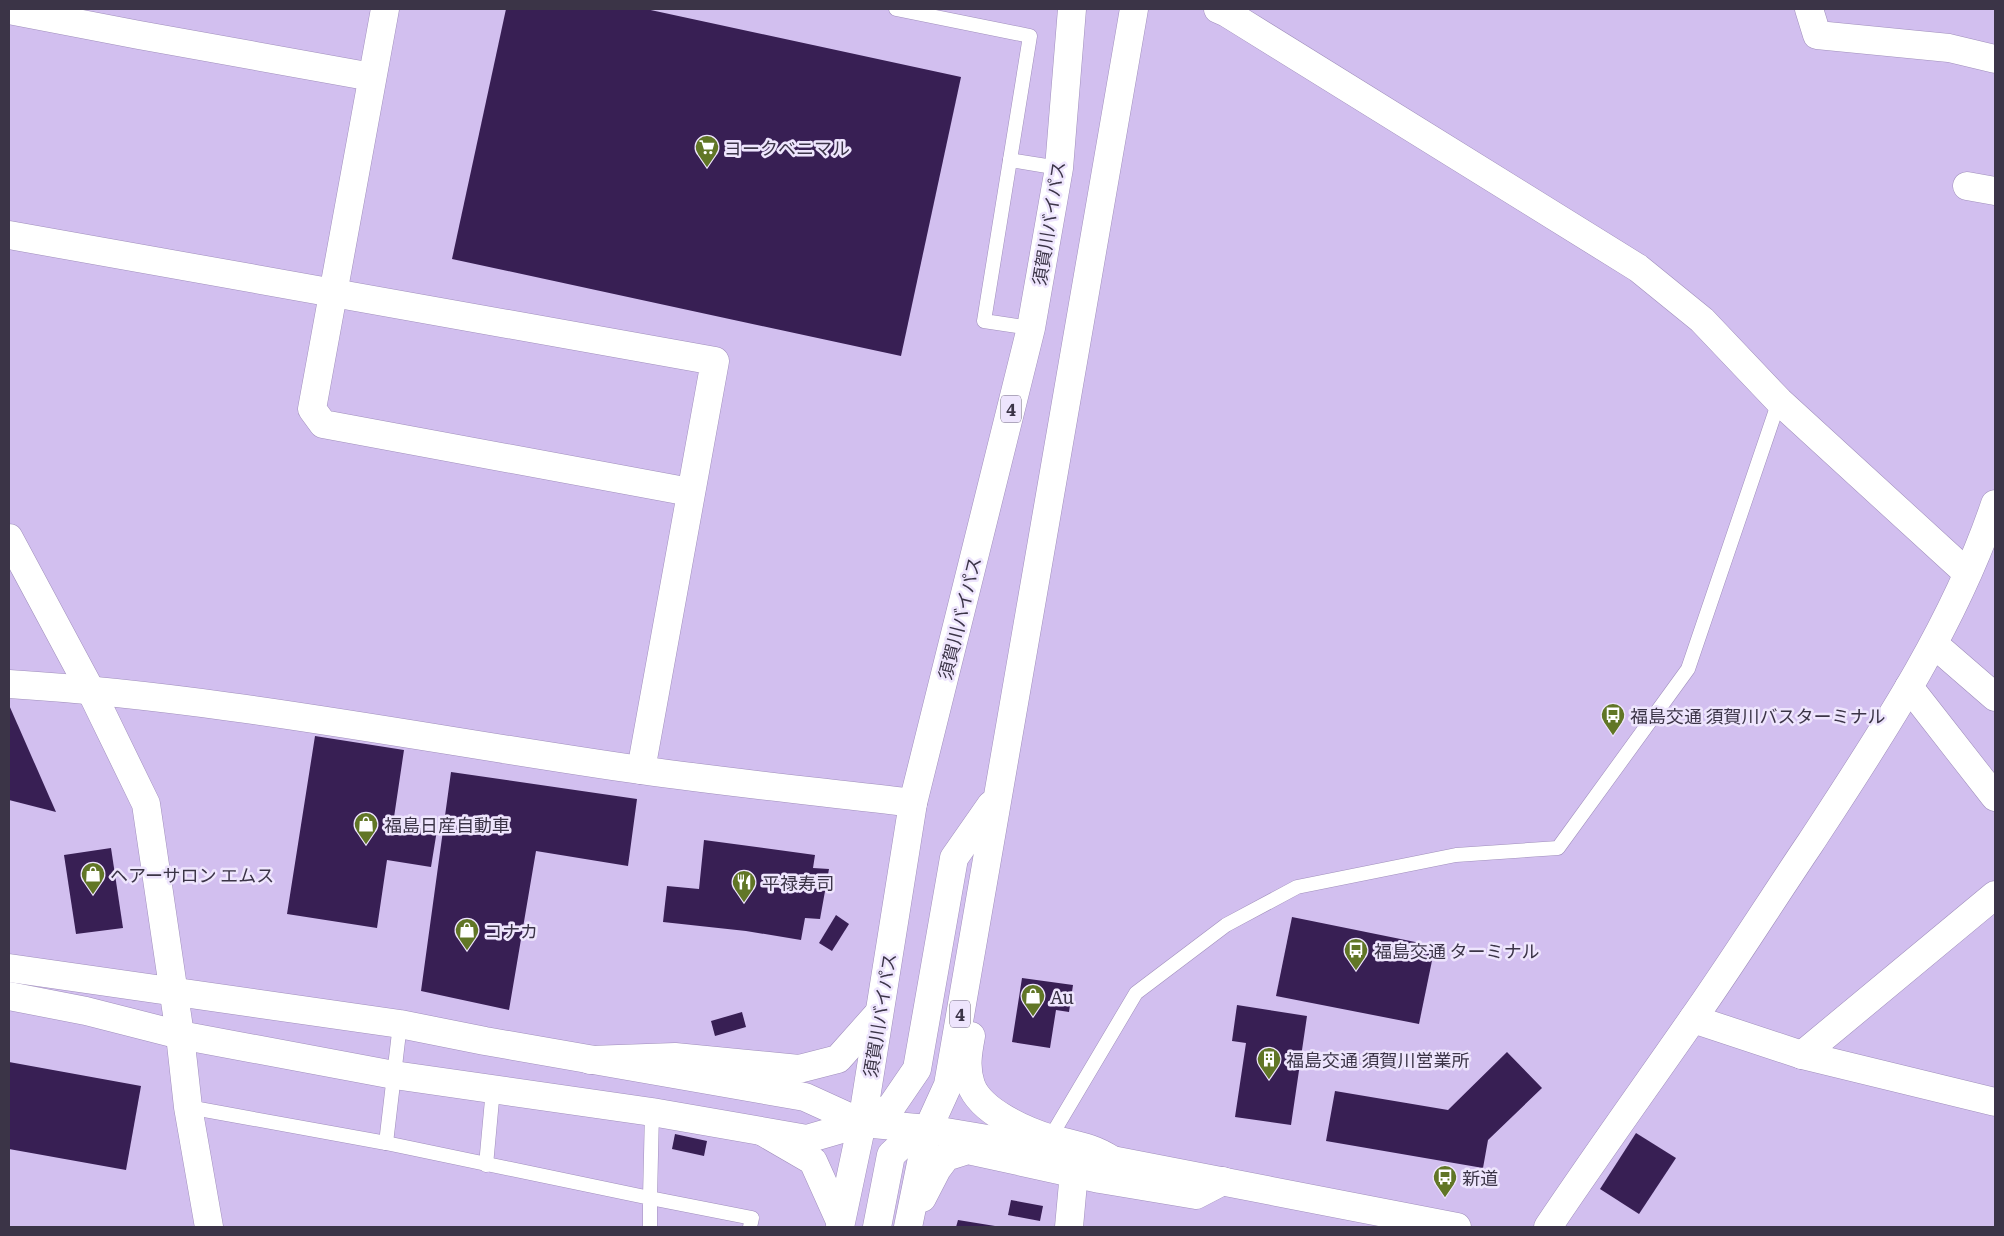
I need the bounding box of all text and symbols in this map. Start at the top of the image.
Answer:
supermarket icon: ヨークベニマル [694,134,720,168]
place label: ヨークベニマル [724,134,850,161]
street label: 須賀川バイパス [1025,159,1071,287]
road number: 4 [1001,396,1021,422]
street label: 須賀川バイパス [931,554,987,682]
bus stop icon: 福島交通 須賀川バスターミナル [1600,702,1626,736]
place label: 福島交通 須賀川バスターミナル [1630,702,1886,729]
shop icon: 福島日産自動車 [353,811,379,845]
place label: 福島日産自動車 [384,811,510,838]
shop icon: ヘアーサロン エムス [80,861,106,895]
place label: ヘアーサロン エムス [110,861,274,888]
restaurant icon: 平禄寿司 [731,869,757,903]
place label: 平禄寿司 [762,869,834,896]
shop icon: コナカ [454,917,480,951]
place label: コナカ [484,917,538,944]
bus stop icon: 福島交通 ターミナル [1343,937,1369,971]
place label: 福島交通 ターミナル [1374,937,1540,964]
street label: 須賀川バイパス [856,951,902,1079]
shop icon: Au [1020,983,1046,1017]
place label: Au [1050,983,1074,1010]
road number: 4 [950,1001,970,1028]
building icon: 福島交通 須賀川営業所 [1256,1046,1282,1080]
place label: 福島交通 須賀川営業所 [1286,1046,1470,1073]
bus stop icon: 新道 [1432,1164,1458,1198]
place label: 新道 [1462,1164,1498,1191]

